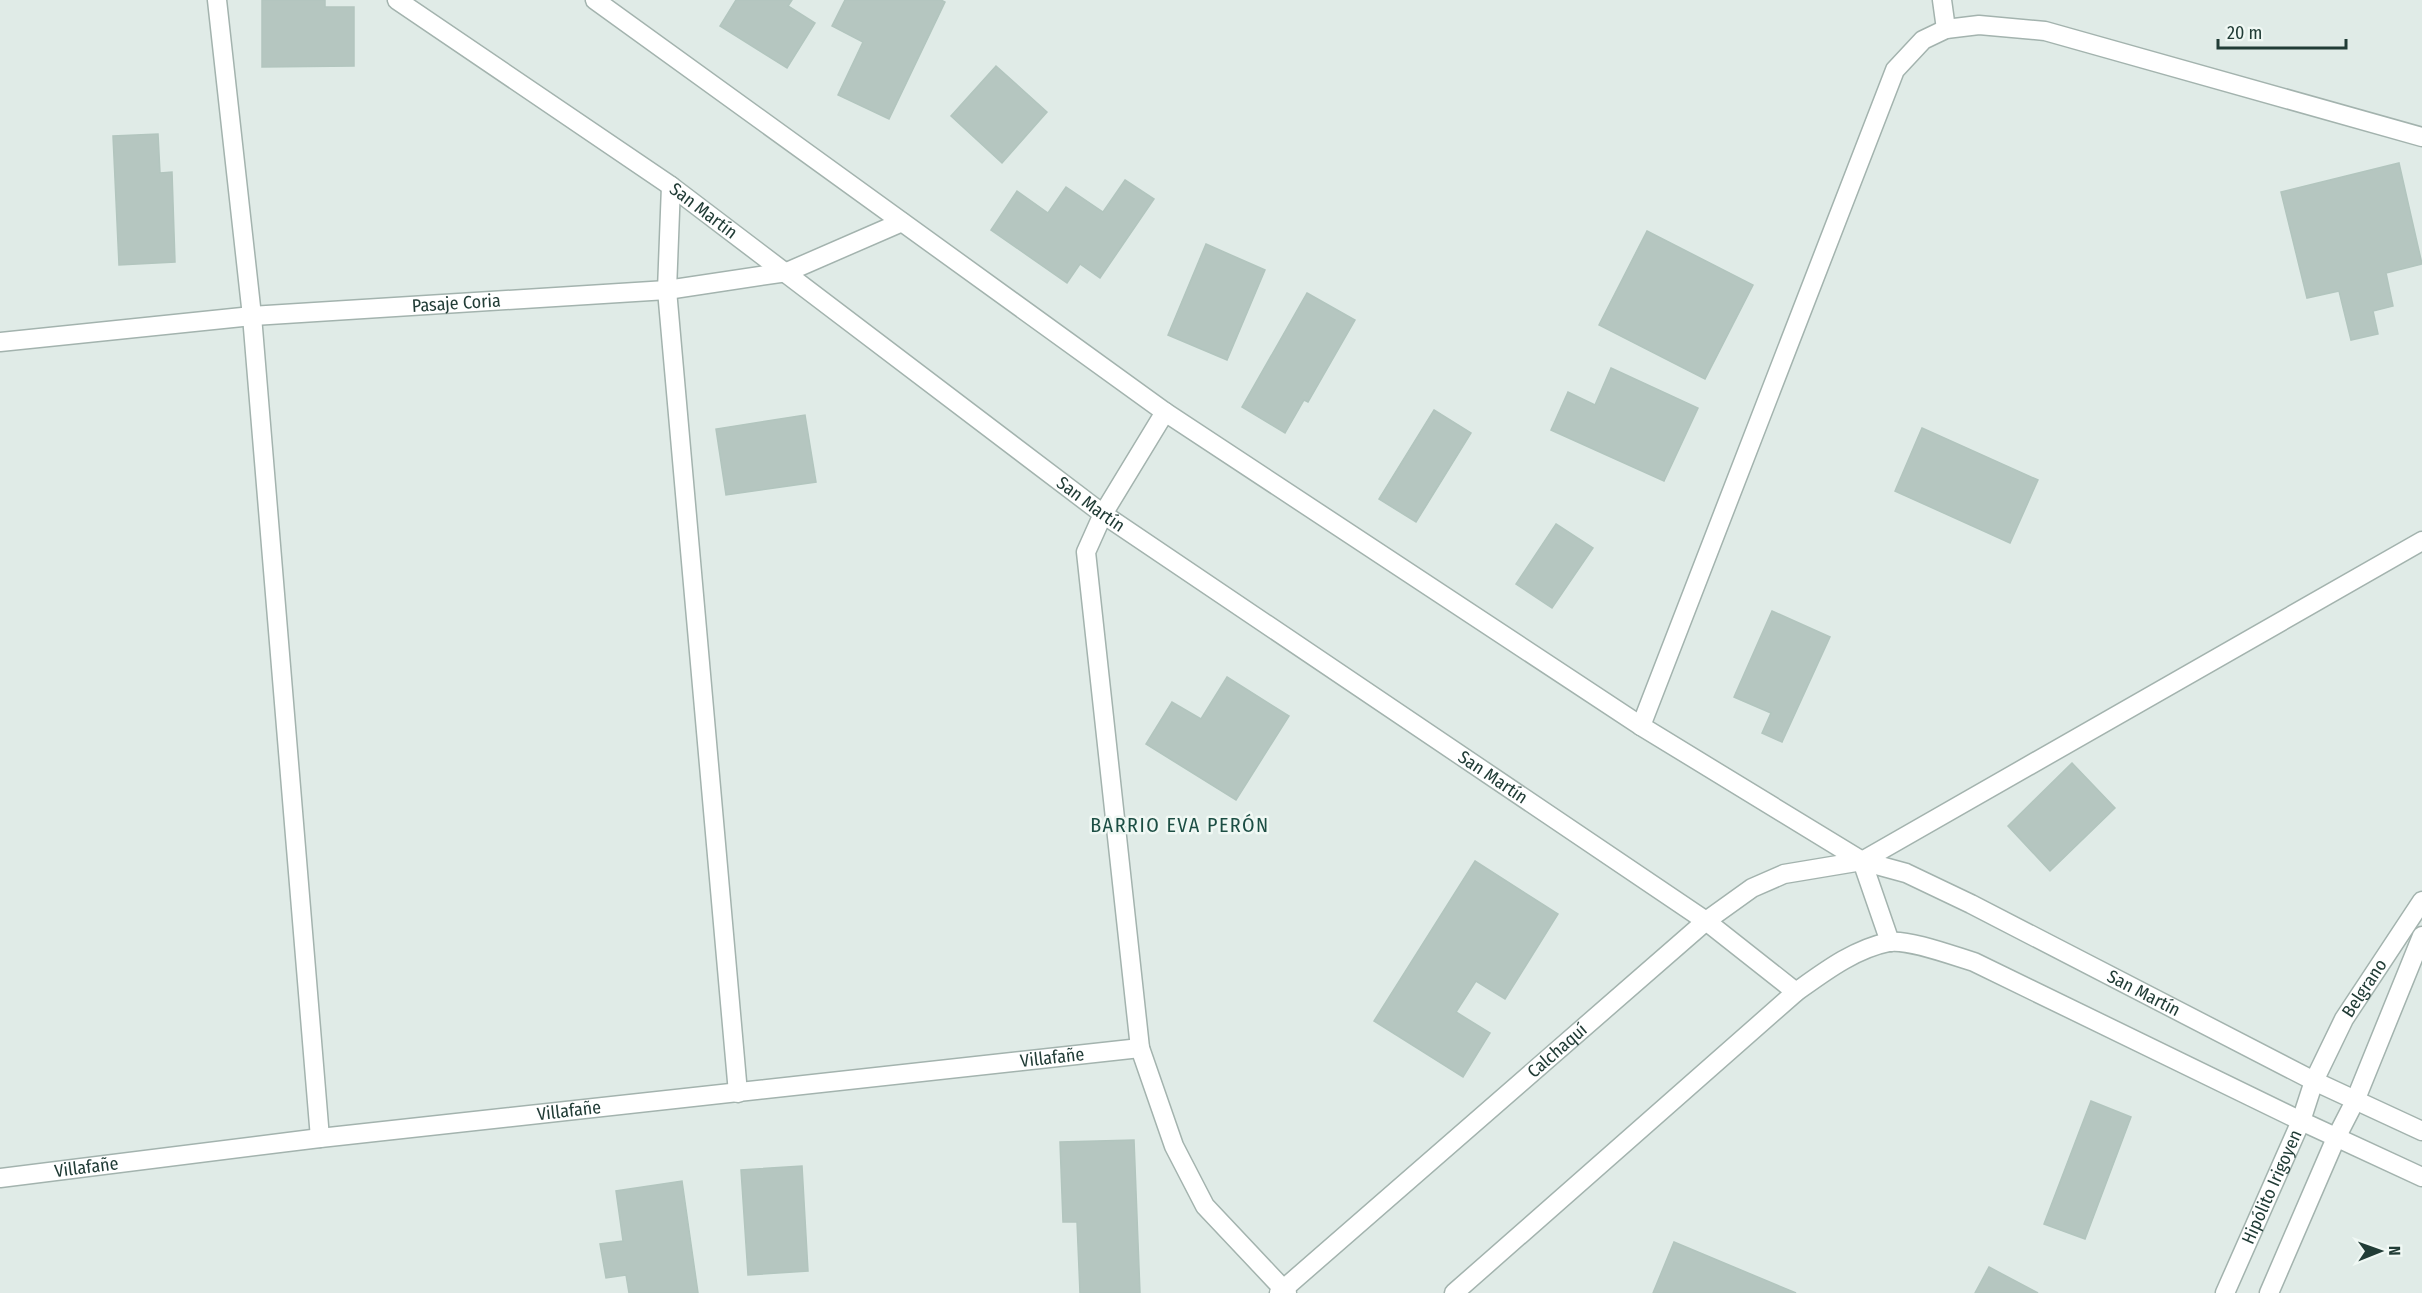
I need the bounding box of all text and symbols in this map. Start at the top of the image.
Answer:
scale bar [2218,12,2346,50]
text: 20 m [2227,22,2262,44]
street label: San Martín [665,178,742,243]
street label: Pasaje Coria [411,289,502,317]
street label: San Martín [1052,472,1129,537]
street label: San Martín [1454,746,1532,808]
district label: BARRIO EVA PERÓN [1090,813,1270,837]
street label: Belgrano [2337,955,2392,1022]
street label: San Martín [2103,965,2184,1021]
street label: Calchaquí [1523,1018,1592,1083]
street label: Villafañe [1019,1043,1085,1072]
street label: Villafañe [536,1096,602,1125]
street label: Hipólito Irigoyen [2237,1126,2307,1247]
street label: Villafañe [53,1152,120,1182]
north arrow [2350,1221,2410,1281]
text: N [2385,1246,2404,1256]

